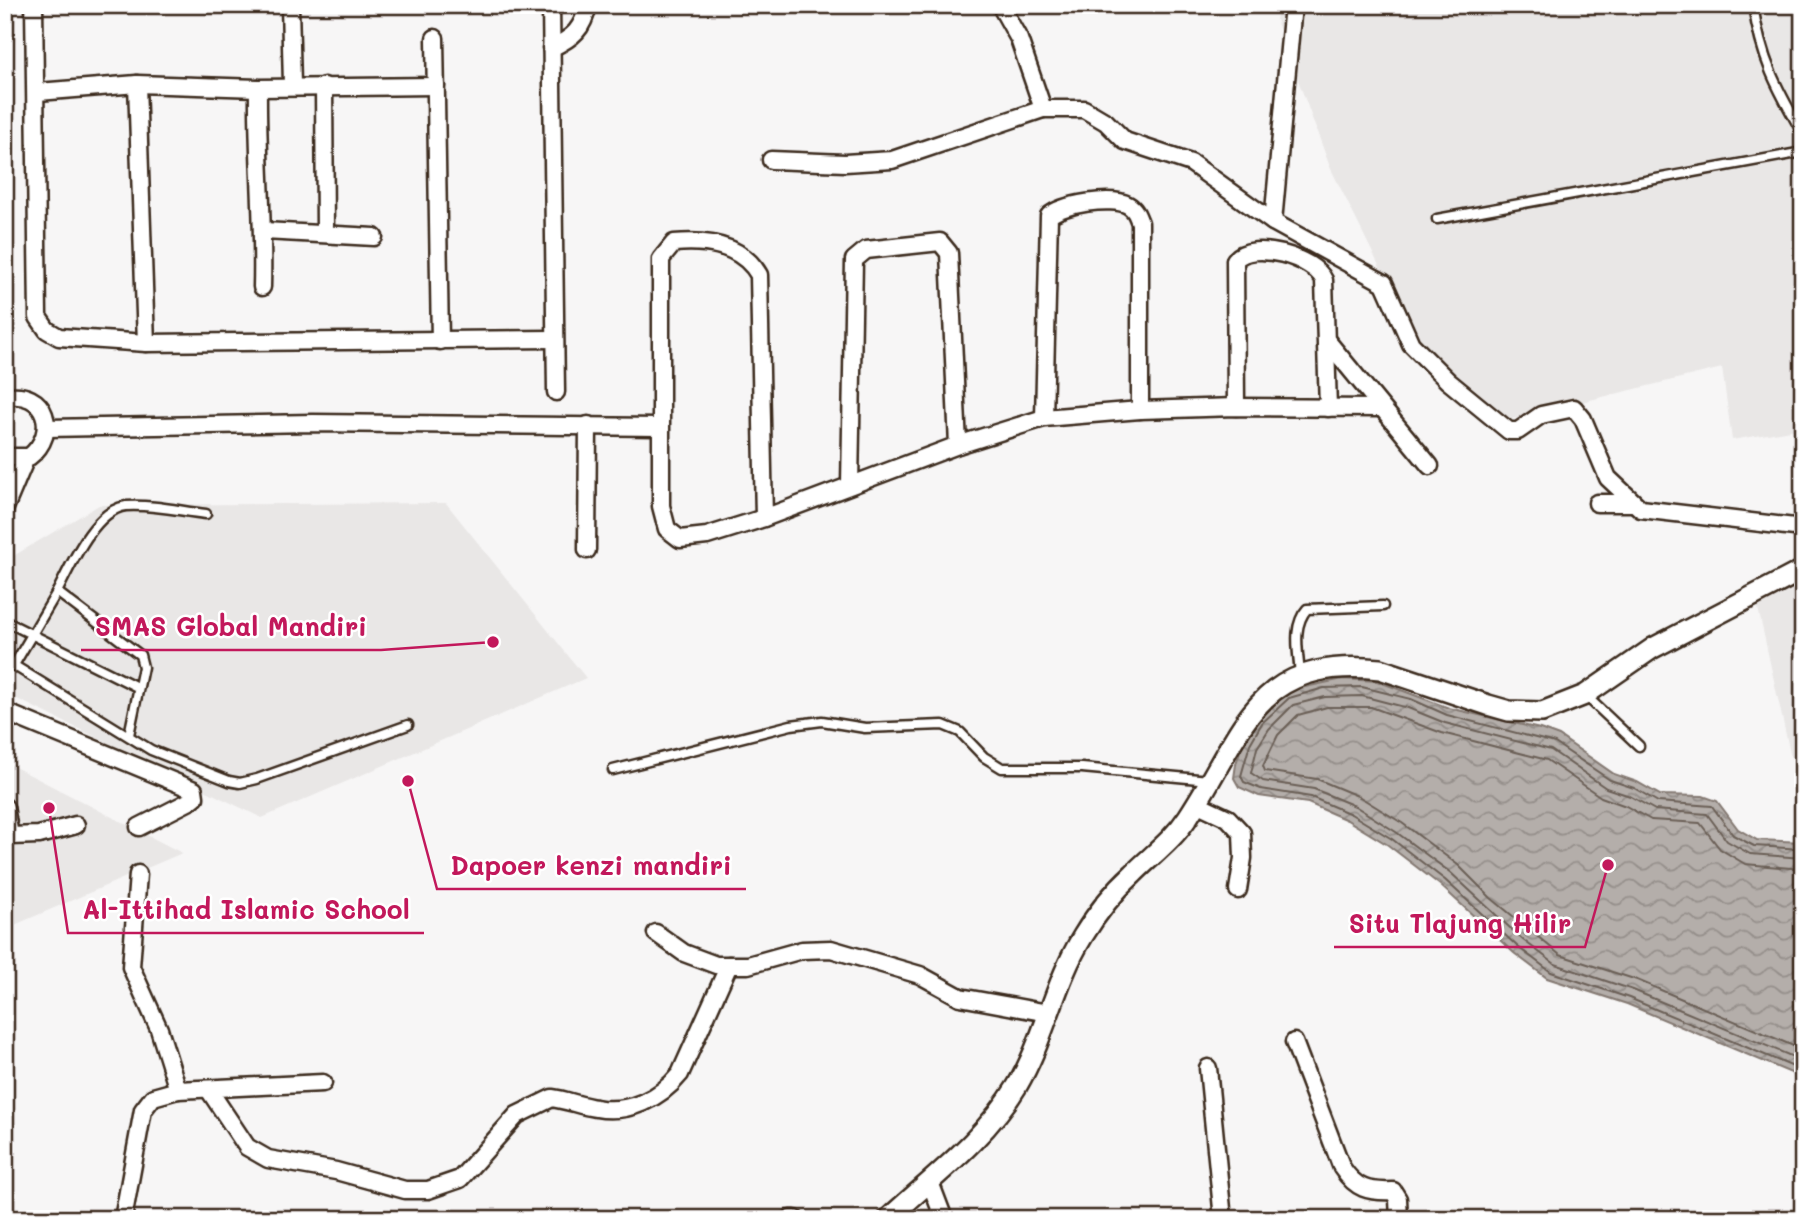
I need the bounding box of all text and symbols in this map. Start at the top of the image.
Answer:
callout: SMAS Global Mandiri [81,603,381,650]
text: SMAS Global Mandiri [95,609,367,643]
callout: Dapoer kenzi mandiri [437,842,746,889]
text: Dapoer kenzi mandiri [450,848,732,882]
callout: Al-Ittihad Islamic School [68,886,424,933]
text: Al-Ittihad Islamic School [82,892,410,926]
callout: Situ Tlajung Hilir [1334,900,1585,947]
text: Situ Tlajung Hilir [1349,906,1571,940]

